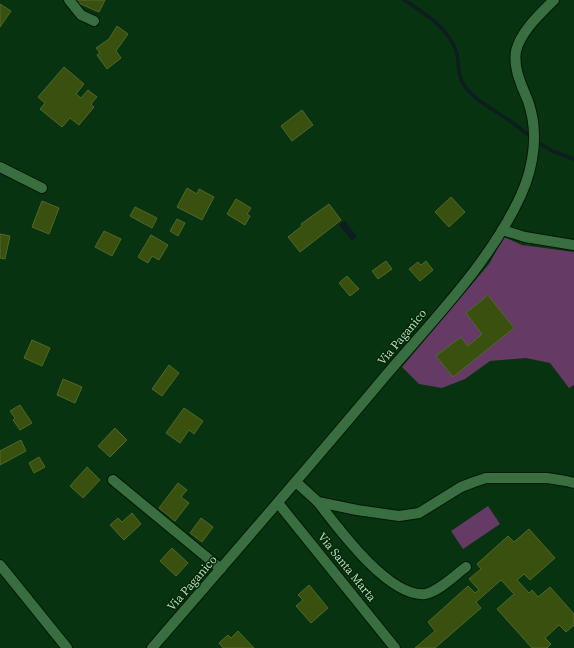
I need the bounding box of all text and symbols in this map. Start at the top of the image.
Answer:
street label: Via Paganico [374,305,430,368]
street label: Via Santa Marta [314,529,380,606]
street label: Via Paganico [163,552,221,614]

